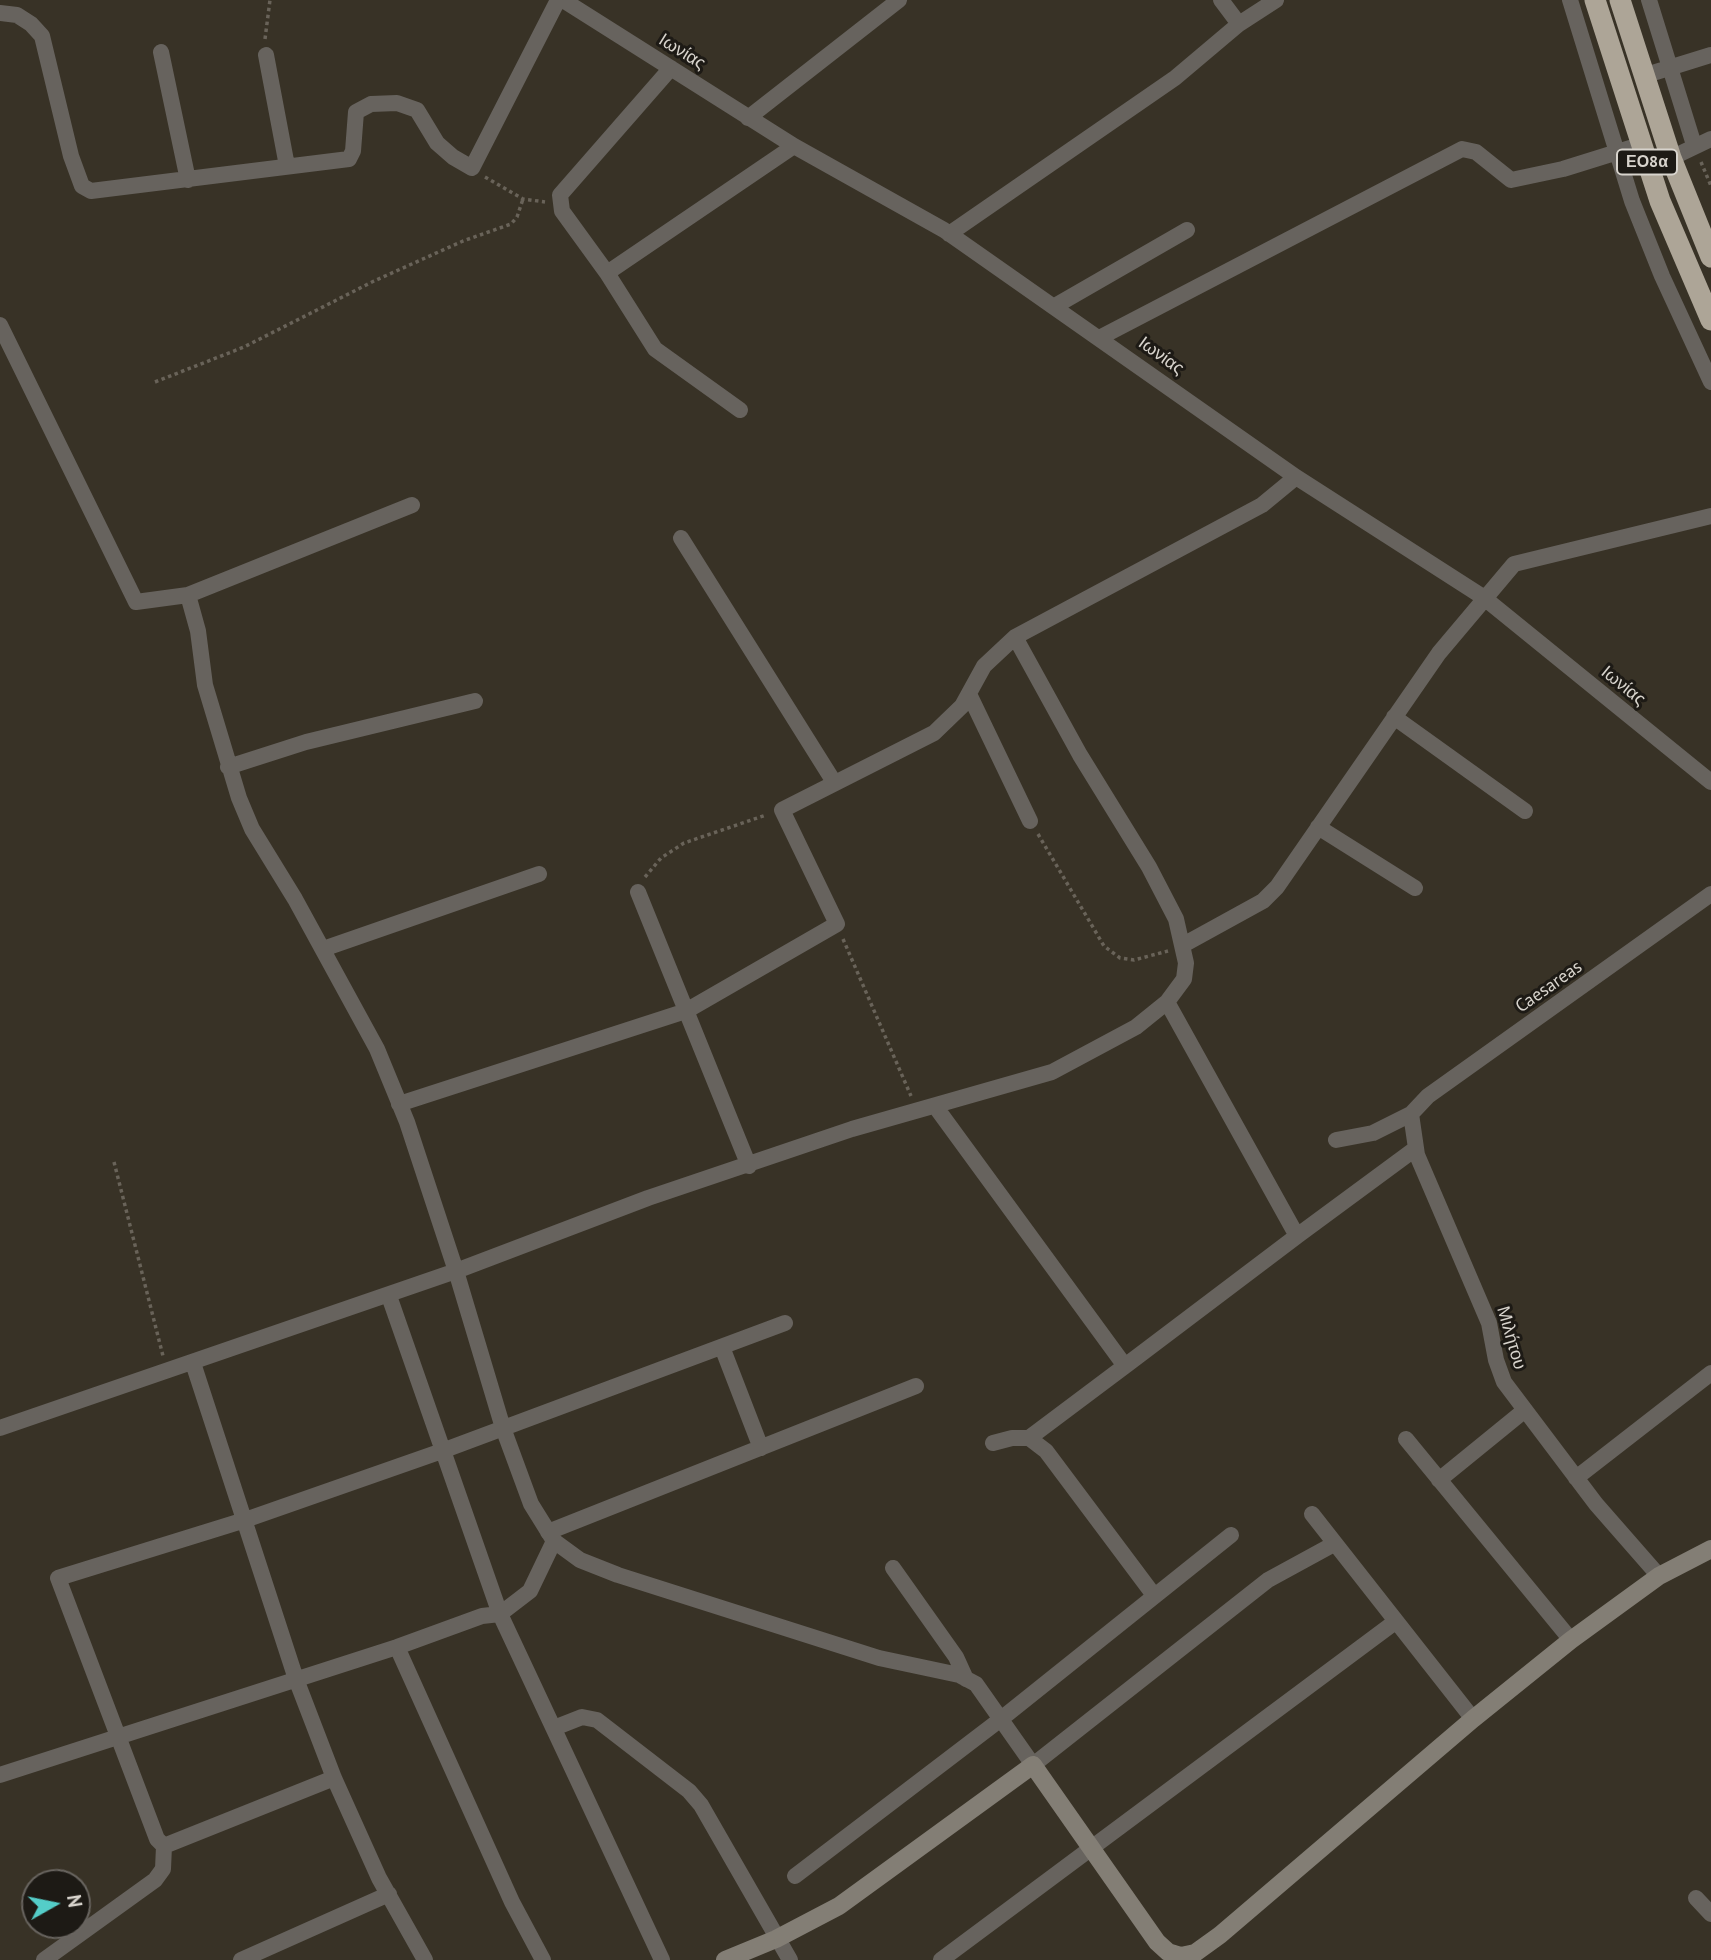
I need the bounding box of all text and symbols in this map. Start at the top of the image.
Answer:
street label: Ιωνίας [655,29,709,75]
road number: ΕΟ8α [1617,150,1677,174]
street label: Ιωνίας [1134,332,1188,380]
street label: Ιωνίας [1596,662,1650,710]
street label: Caesareas [1512,956,1586,1018]
street label: Μιλήτου [1492,1304,1530,1372]
north arrow [21,1869,91,1939]
text: N [62,1893,88,1909]

